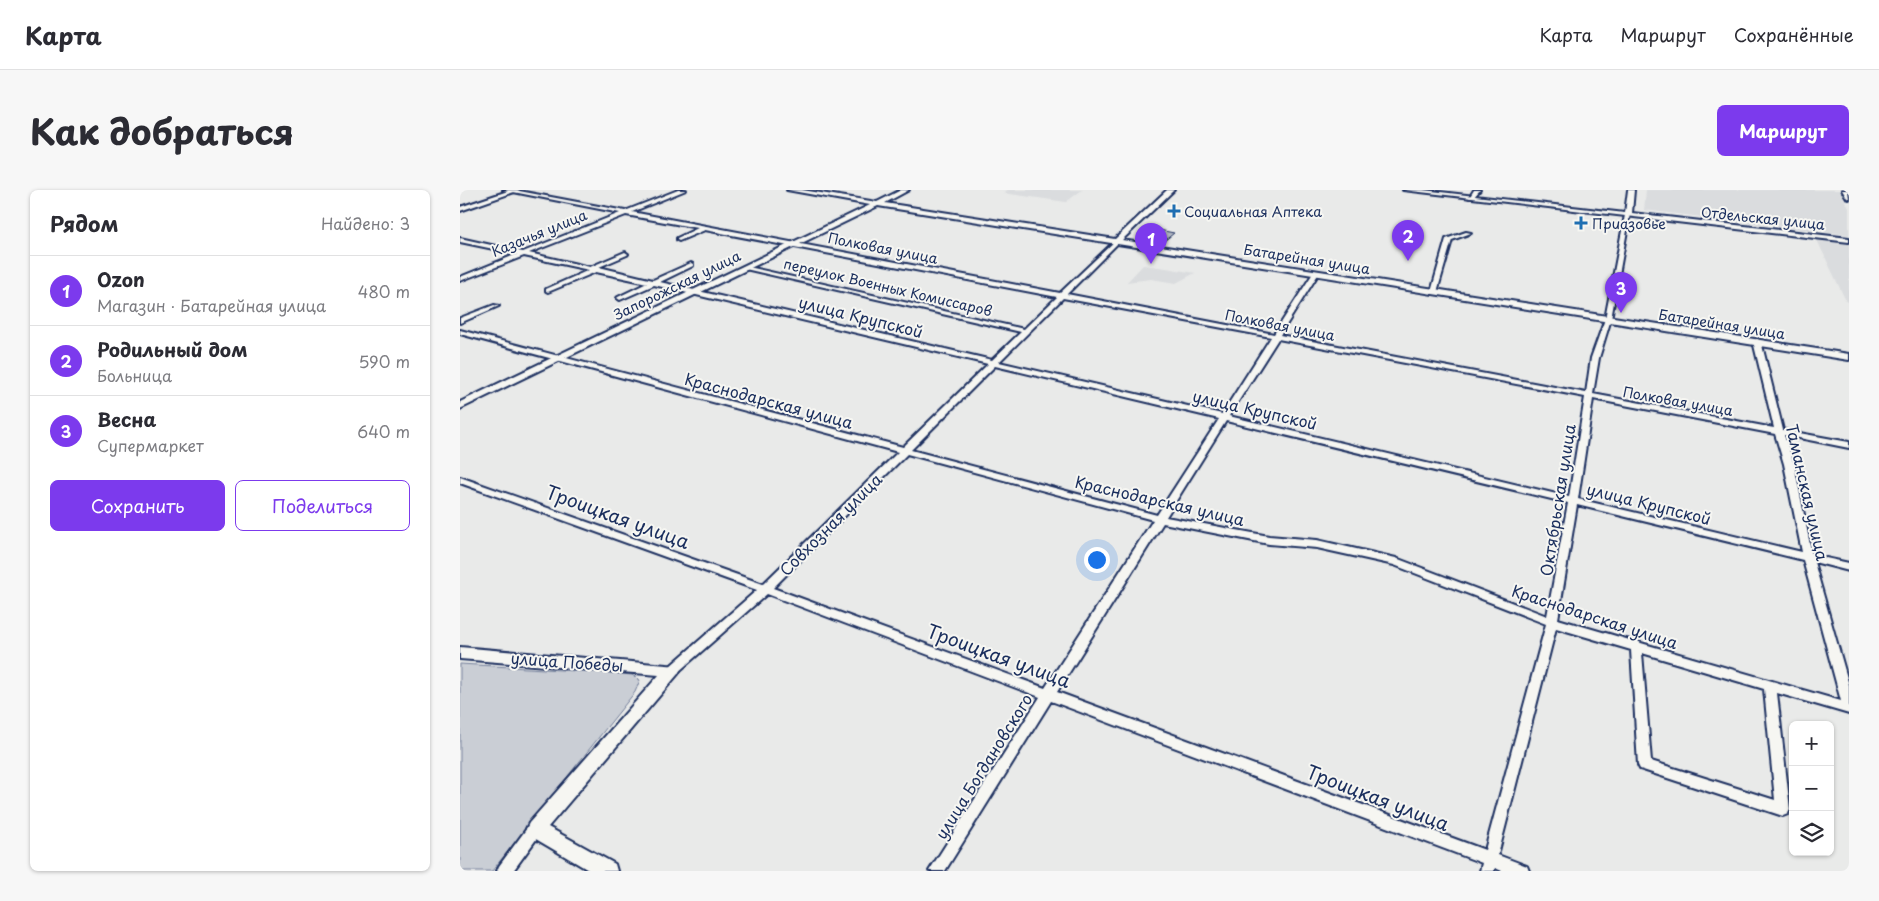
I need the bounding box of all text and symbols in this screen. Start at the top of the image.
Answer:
text: Карта [25,17,102,53]
text: Карта [1540,21,1592,48]
text: Маршрут [1620,21,1706,48]
text: Сохранённые [1734,21,1854,48]
text: Как добраться [30,104,294,157]
button: Маршрут [1717,105,1849,156]
place label: Социальная Аптека [1184,201,1322,222]
street label: Отдельская улица [1700,201,1826,235]
street label: Казачья улица [488,204,590,262]
marker: Социальная Аптека [1168,205,1180,217]
text: Рядом [50,207,118,239]
text: Найдено: 3 [321,211,410,235]
place label: Приазовье [1592,213,1666,234]
marker: Приазовье [1574,216,1588,230]
pin: 2 [1392,220,1424,261]
pin: 1 [1135,223,1167,264]
street label: Полковая улица [826,227,940,269]
street label: Батарейная улица [1242,239,1372,279]
street label: Запорожская улица [610,245,744,325]
street label: переулок Военных Комиссаров [782,253,994,321]
text: Ozon [97,265,145,293]
pin: 3 [1605,272,1637,313]
text: 1 [62,279,70,303]
text: 480 m [358,279,410,303]
street label: улица Крупской [796,289,926,343]
text: Магазин · Батарейная улица [97,293,326,317]
street label: Полковая улица [1223,304,1337,346]
street label: Батарейная улица [1657,304,1787,344]
text: Родильный дом [97,335,247,363]
text: 2 [60,349,72,373]
text: 590 m [358,349,410,373]
text: Больница [97,363,172,387]
street label: Краснодарская улица [682,366,856,434]
street label: Полковая улица [1621,381,1735,421]
street label: улица Крупской [1190,383,1320,435]
text: Весна [97,405,156,433]
text: 3 [61,419,71,443]
text: 640 m [357,419,410,443]
street label: Таманская улица [1781,421,1835,563]
street label: Октябрьская улица [1533,422,1581,578]
text: Супермаркет [97,433,204,457]
street label: Совхозная улица [773,467,887,581]
street label: Краснодарская улица [1073,469,1247,531]
street label: улица Крупской [1584,476,1714,530]
street label: Троицкая улица [542,477,694,555]
button: Сохранить [50,480,225,531]
button: Поделиться [235,480,410,531]
your location [1084,547,1110,573]
street label: Краснодарская улица [1509,578,1681,654]
street label: Троицкая улица [923,616,1075,694]
street label: улица Победы [510,645,624,677]
street label: улица Богдановского [928,688,1038,844]
map controls [1789,721,1834,856]
button: + [1789,721,1834,766]
street label: Троицкая улица [1303,757,1453,837]
button: − [1789,766,1834,811]
button: layers [1789,811,1834,856]

